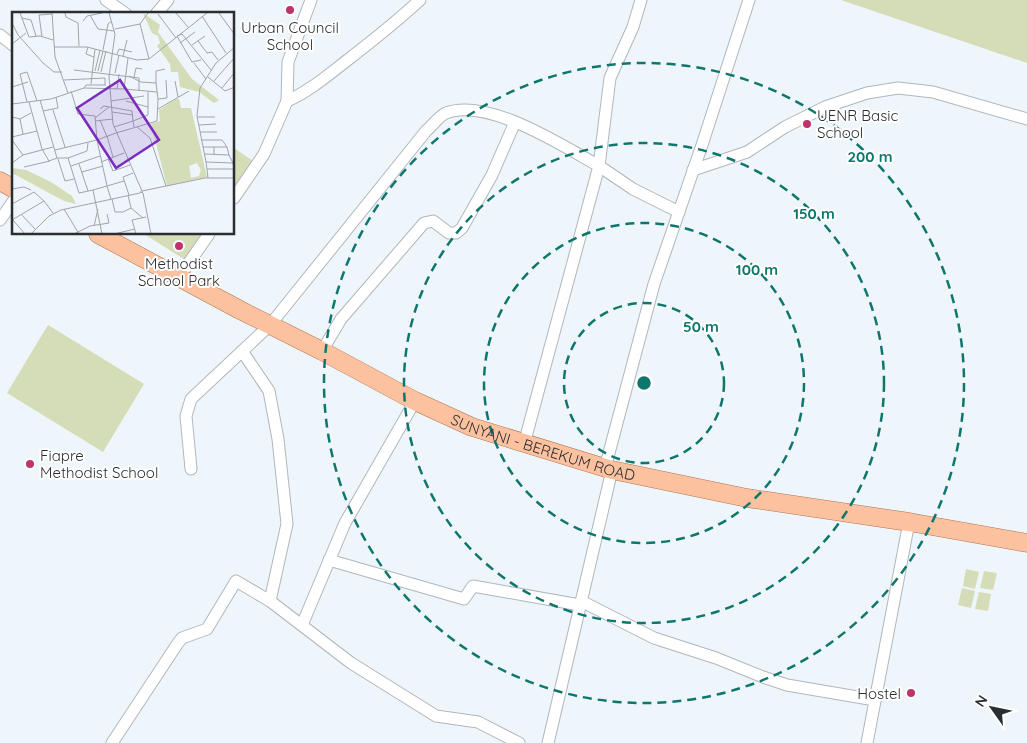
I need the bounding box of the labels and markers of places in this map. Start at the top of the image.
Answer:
marker: Urban Council School [284,4,296,16]
place label: Urban Council School [241,18,339,54]
place label: UENR Basic School [817,106,898,142]
marker: UENR Basic School [801,118,813,130]
marker: Methodist School Park [173,240,185,252]
place label: Methodist School Park [138,254,220,290]
centre of rings [635,374,653,392]
place label: Fiapre Methodist School [40,446,158,482]
marker: Fiapre Methodist School [24,458,36,470]
place label: Hostel [857,684,901,703]
marker: Hostel [905,687,917,699]

